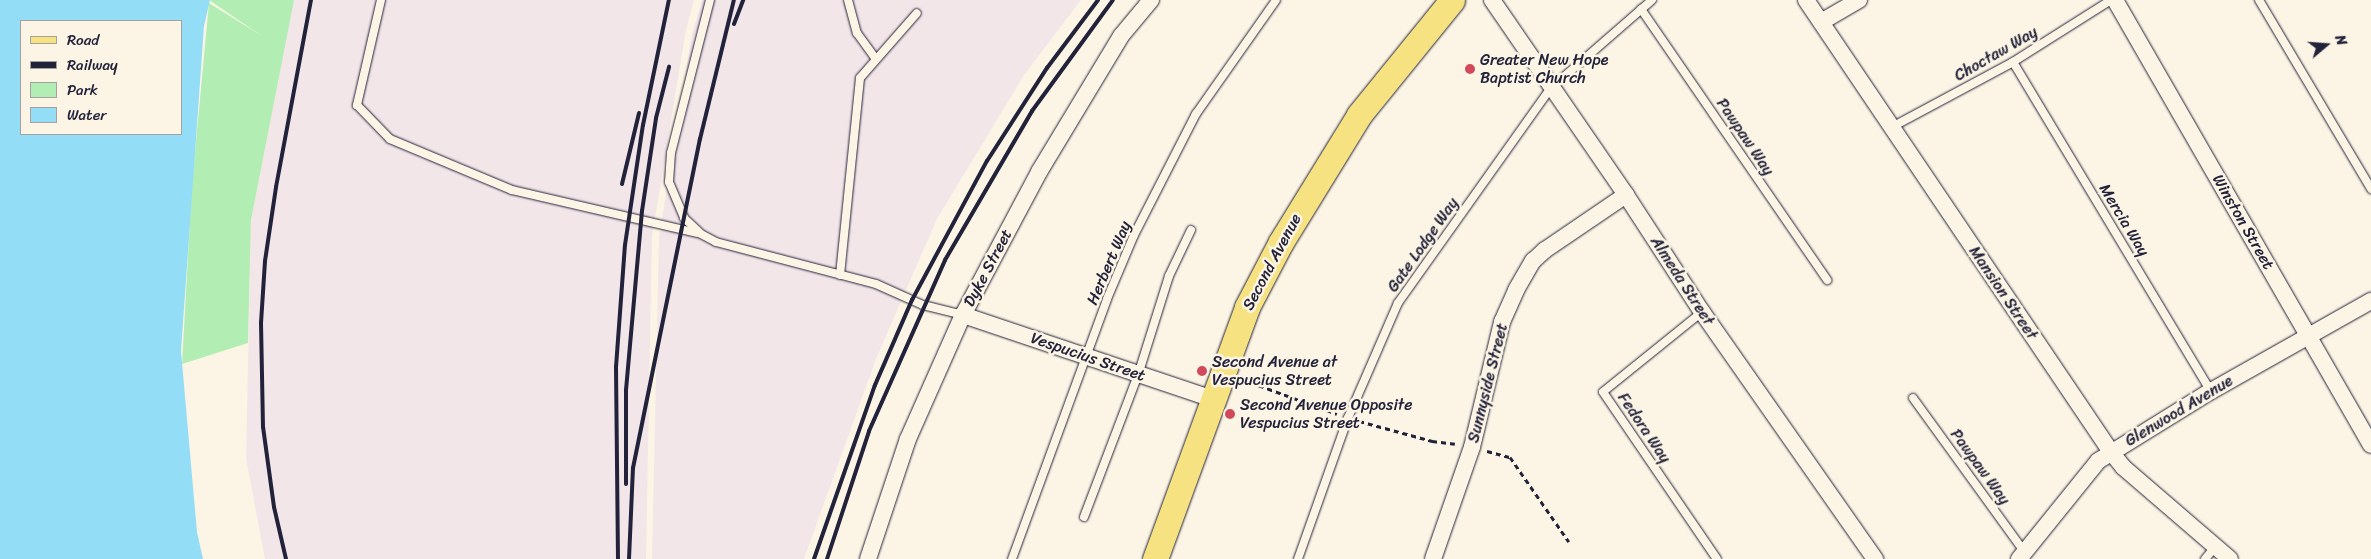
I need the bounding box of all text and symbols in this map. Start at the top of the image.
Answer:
legend [20,20,182,135]
north arrow [2301,20,2351,70]
street label: Choctaw Way [1951,22,2041,86]
text: Road [67,27,99,53]
text: N [2327,32,2354,49]
place label: Greater New Hope Baptist Church [1480,50,1609,88]
text: Railway [67,52,118,78]
marker: Greater New Hope Baptist Church [1464,63,1476,75]
text: Park [67,77,98,103]
street label: Pawpaw Way [1712,95,1778,179]
text: Water [67,102,107,128]
street label: Winston Street [2208,171,2278,273]
street label: Mercia Way [2095,180,2153,260]
street label: Gate Lodge Way [1383,194,1463,296]
street label: Second Avenue [1238,210,1306,314]
street label: Herbert Way [1083,218,1135,308]
street label: Dyke Street [960,226,1016,310]
street label: Almeda Street [1646,233,1718,329]
street label: Mansion Street [1965,243,2041,343]
street label: Sunnyside Street [1464,321,1512,445]
street label: Vespucius Street [1028,328,1148,386]
place label: Second Avenue at Vespucius Street [1212,352,1338,390]
marker: Second Avenue at Vespucius Street [1196,365,1208,377]
street label: Glenwood Avenue [2122,371,2236,451]
street label: Fedora Way [1613,389,1675,467]
place label: Second Avenue Opposite Vespucius Street [1240,395,1412,433]
marker: Second Avenue Opposite Vespucius Street [1224,408,1236,420]
street label: Pawpaw Way [1946,425,2014,509]

